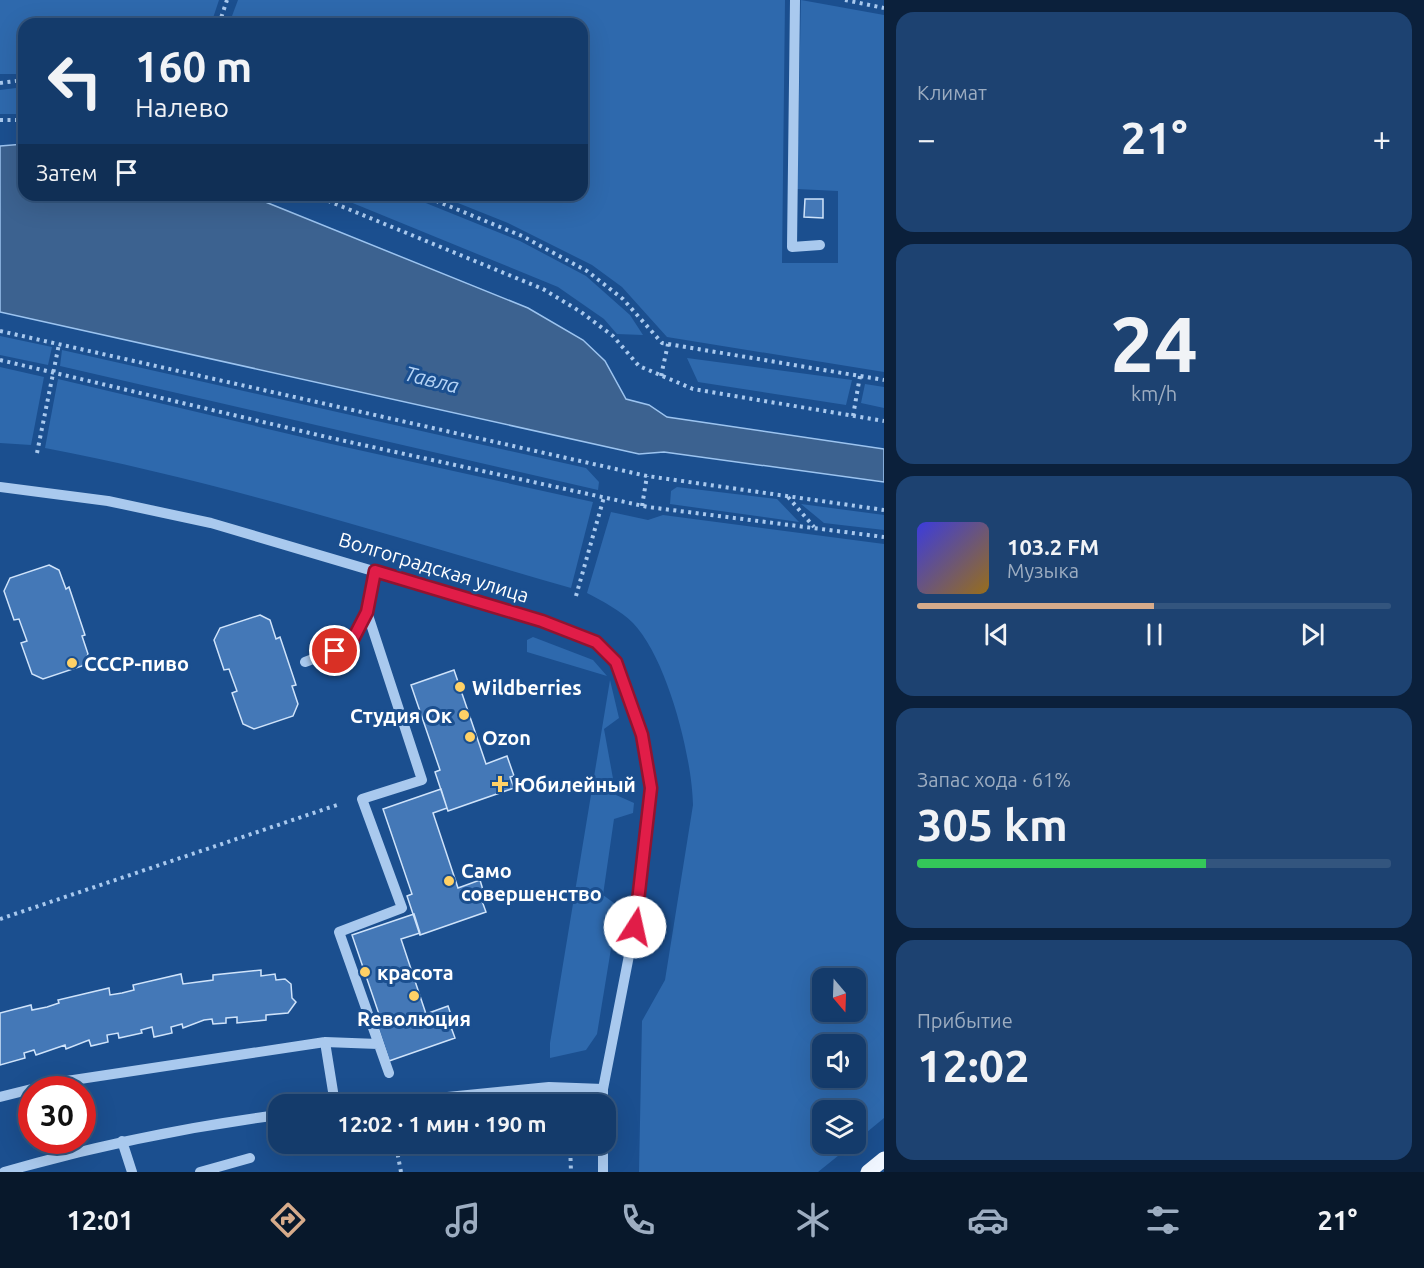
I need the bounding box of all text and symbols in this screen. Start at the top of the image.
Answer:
icon: left [36,42,114,120]
text: 160 m [135,43,252,90]
text: Климат [917,81,987,104]
text: Налево [135,92,229,122]
text: 21° [1121,112,1187,163]
text: − [917,120,936,157]
text: + [1372,120,1391,157]
icon: arrive [110,156,143,189]
text: Затем [36,160,98,185]
text: 24 [1110,299,1198,387]
water label: Тавла [402,361,462,397]
text: km/h [1131,382,1177,405]
street label: Волгоградская улица [336,527,532,607]
text: 103.2 FM [1007,534,1099,559]
text: Музыка [1007,559,1079,582]
icon: previous [980,618,1013,651]
icon: pause [1138,618,1171,651]
icon: next [1296,618,1329,651]
pin [309,625,360,676]
icon: arrive [318,634,351,667]
place label: СССР-пиво [84,652,189,675]
marker: СССР-пиво [65,656,79,670]
place label: Wildberries [472,676,582,699]
marker: Wildberries [453,680,467,694]
place label: Студия Ок [350,704,453,727]
marker: Студия Ок [457,708,471,722]
place label: Ozon [482,726,531,749]
marker: Ozon [463,730,477,744]
text: Запас хода · 61% [917,768,1071,791]
place label: Юбилейный [514,773,636,796]
marker: Юбилейный [491,775,509,793]
text: 305 km [917,799,1068,850]
place label: Само совершенство [461,859,602,905]
marker: Само совершенство [442,874,456,888]
position arrow [603,895,667,959]
place label: красота [377,961,454,984]
marker: красота [358,965,372,979]
north arrow [812,968,866,1022]
map controls [812,968,866,1154]
marker: Rеволюция [407,989,421,1003]
place label: Rеволюция [357,1007,471,1030]
text: Прибытие [917,1009,1013,1032]
button: sound [812,1034,866,1088]
text: 12:02 [917,1040,1030,1091]
speed limit sign: 30 [18,1076,96,1154]
button: layers [812,1100,866,1154]
text: 12:02 · 1 мин · 190 m [338,1111,546,1136]
icon: directions [267,1199,309,1241]
icon: music [442,1199,484,1241]
icon: phone [617,1199,659,1241]
icon: climate [792,1199,834,1241]
icon: car [967,1199,1009,1241]
icon: filters [1142,1199,1184,1241]
text: 12:01 [67,1205,134,1235]
text: 21° [1317,1205,1357,1235]

